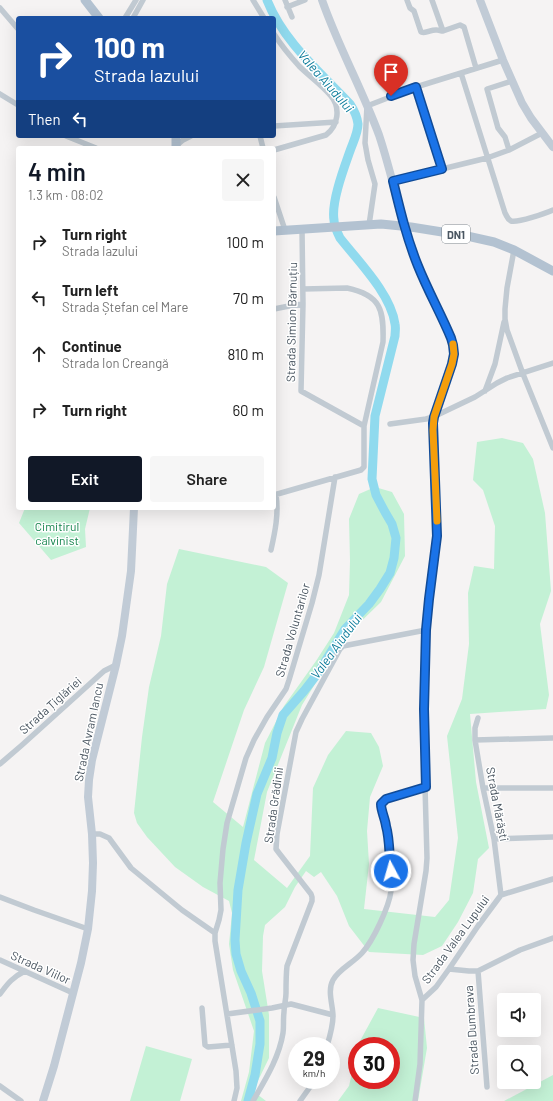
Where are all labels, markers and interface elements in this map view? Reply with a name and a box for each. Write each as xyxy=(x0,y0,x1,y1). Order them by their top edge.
text: 100 m xyxy=(94,30,165,64)
icon: right xyxy=(28,32,80,84)
water label: Valea Aiudului xyxy=(295,47,358,116)
pin xyxy=(374,55,408,96)
icon: arrive xyxy=(380,61,402,83)
text: Strada Iazului xyxy=(94,64,199,86)
icon: left xyxy=(69,108,91,130)
text: Then xyxy=(28,110,61,128)
text: 4 min xyxy=(28,157,86,186)
button: close xyxy=(222,159,264,201)
text: 1.3 km · 08:02 xyxy=(28,187,104,203)
text: Turn right xyxy=(62,225,127,243)
road number: DN1 xyxy=(442,225,470,243)
icon: right xyxy=(28,231,50,253)
text: 100 m xyxy=(226,233,264,251)
text: Strada Iazului xyxy=(62,243,138,259)
street label: Strada Simion Bărnuțiu xyxy=(283,262,299,382)
text: Turn left xyxy=(62,281,118,299)
icon: left xyxy=(28,287,50,309)
text: 70 m xyxy=(233,289,264,307)
text: Strada Ștefan cel Mare xyxy=(62,299,188,315)
text: Continue xyxy=(62,337,122,355)
icon: ahead xyxy=(28,343,50,365)
text: 810 m xyxy=(227,345,264,363)
text: Strada Ion Creangă xyxy=(62,355,169,371)
icon: right xyxy=(28,399,50,421)
text: Turn right xyxy=(62,401,127,419)
text: 60 m xyxy=(232,401,264,419)
button: Exit xyxy=(28,456,142,502)
button: Share xyxy=(150,456,264,502)
park label: Cimitirul calvinist xyxy=(35,519,79,547)
street label: Strada Voluntarilor xyxy=(272,581,312,679)
water label: Valea Aiudului xyxy=(307,610,366,682)
street label: Strada Țiglăriei xyxy=(16,673,84,737)
street label: Strada Avram Iancu xyxy=(71,681,105,783)
street label: Strada Grădinii xyxy=(261,766,285,844)
street label: Strada Mărăști xyxy=(484,766,512,842)
position arrow xyxy=(370,850,412,892)
street label: Strada Valea Lupului xyxy=(418,892,492,986)
street label: Strada Viilor xyxy=(9,948,74,987)
street label: Strada Dumbrava xyxy=(461,985,481,1075)
map controls xyxy=(497,993,541,1089)
button: sound xyxy=(497,993,541,1037)
speed limit sign: 30 xyxy=(348,1037,400,1089)
button: search xyxy=(497,1045,541,1089)
text: 29 xyxy=(303,1046,325,1070)
text: km/h xyxy=(303,1067,325,1079)

